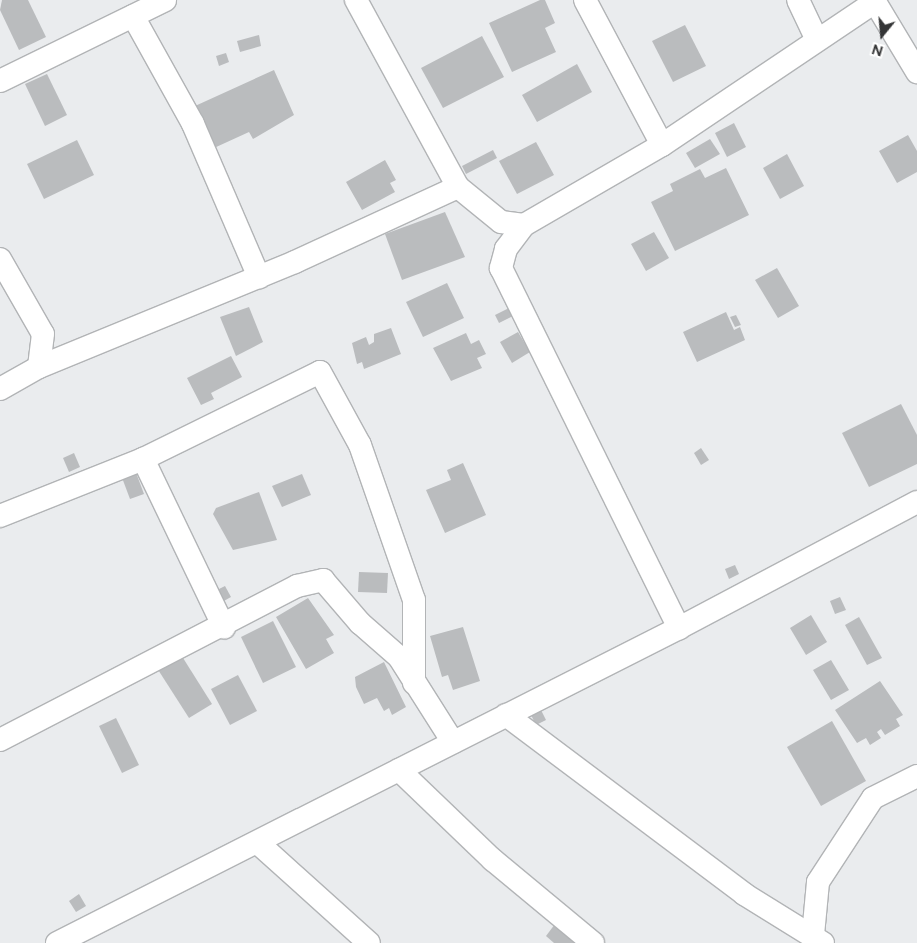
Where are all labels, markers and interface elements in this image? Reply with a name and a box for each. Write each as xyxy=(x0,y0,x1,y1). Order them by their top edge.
north arrow xyxy=(857,10,907,60)
text: N xyxy=(870,40,885,60)

